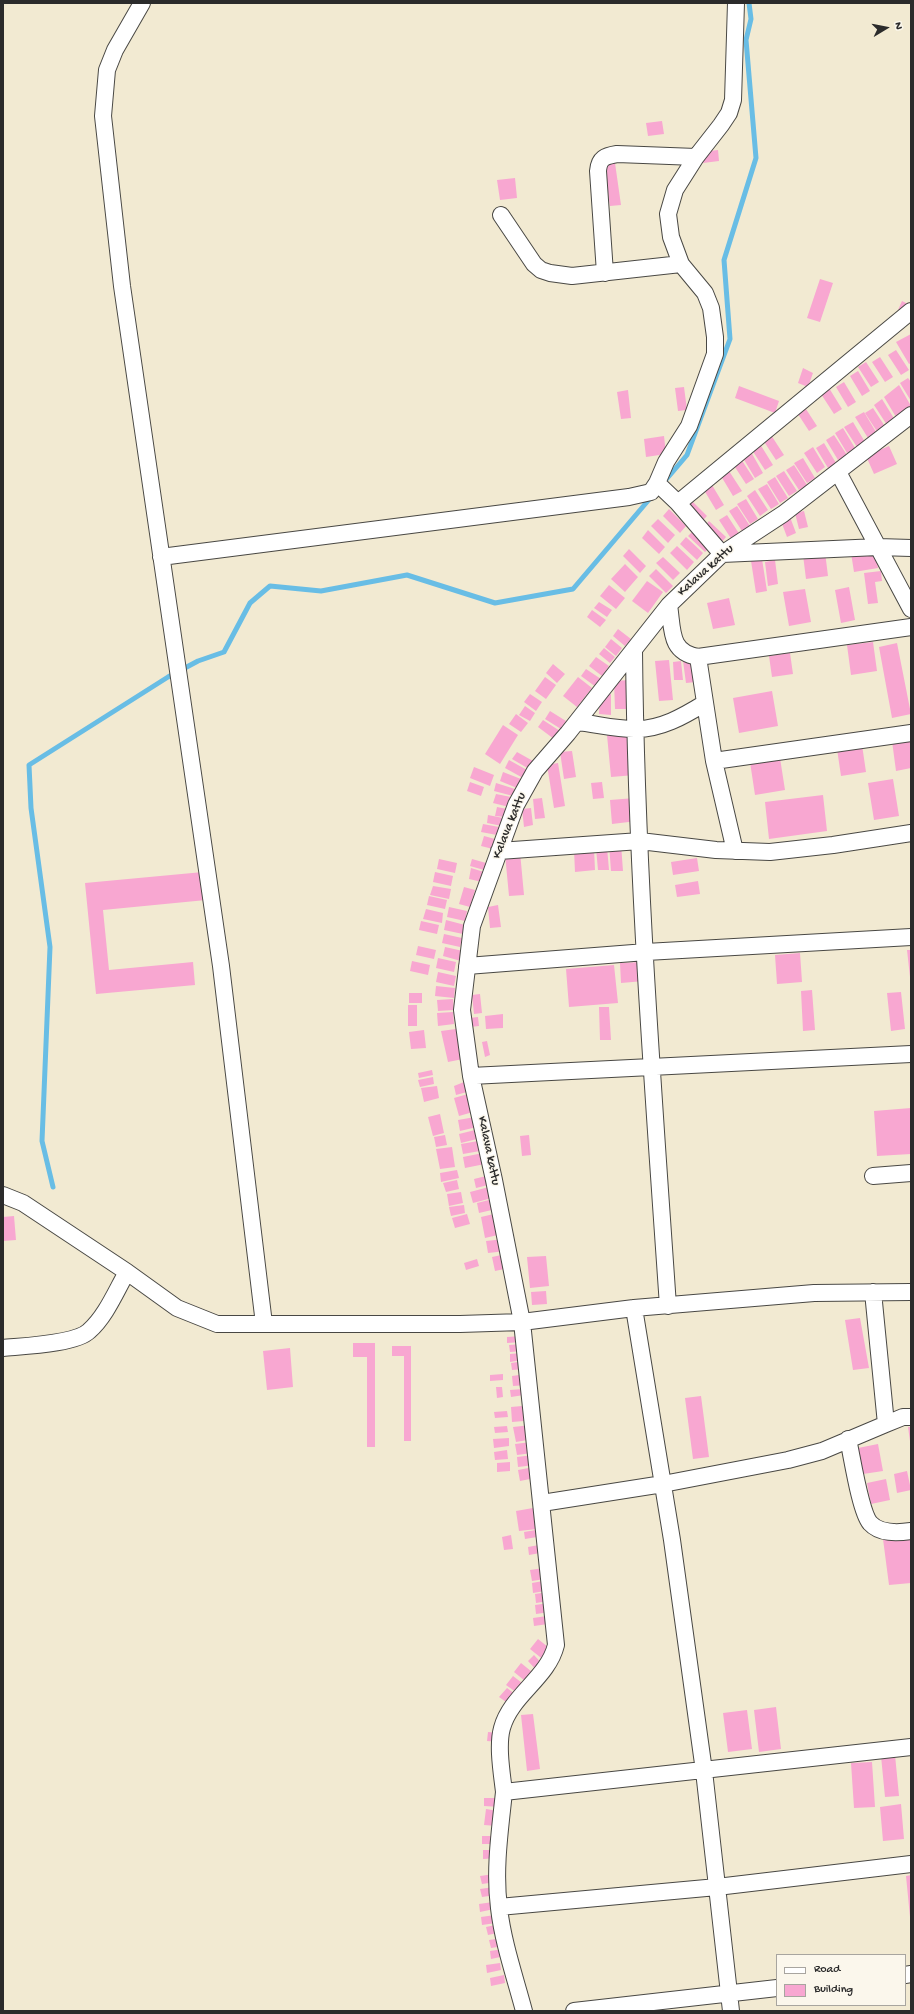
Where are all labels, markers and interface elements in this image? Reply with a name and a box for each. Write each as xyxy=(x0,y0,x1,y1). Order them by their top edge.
north arrow xyxy=(866,8,906,48)
text: N xyxy=(891,21,904,30)
street label: Kalava kattu xyxy=(675,542,737,600)
street label: Kalava kattu xyxy=(490,791,530,861)
street label: Kalava kattu xyxy=(473,1115,503,1187)
legend xyxy=(776,1954,906,2006)
text: Road xyxy=(814,1963,840,1977)
text: Building xyxy=(814,1983,853,1997)

